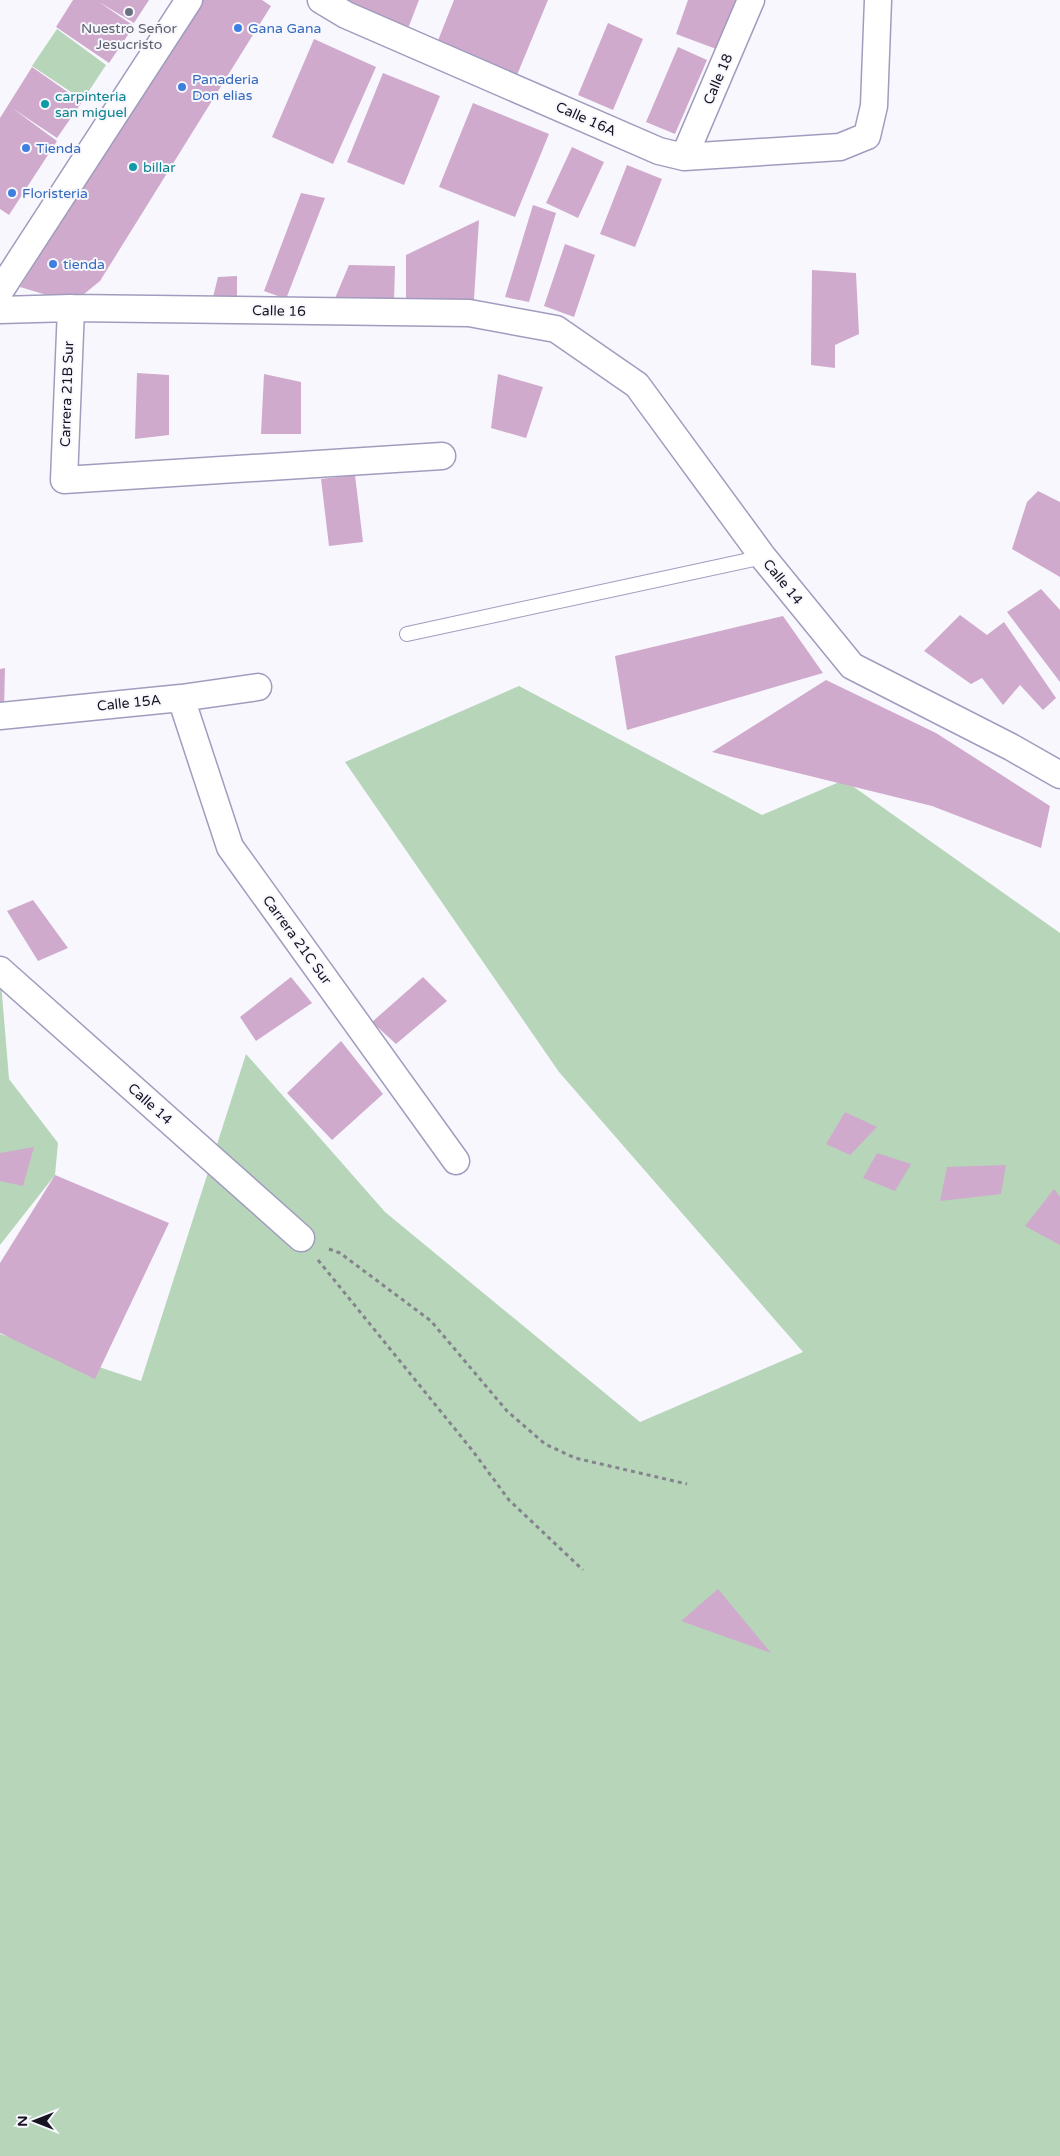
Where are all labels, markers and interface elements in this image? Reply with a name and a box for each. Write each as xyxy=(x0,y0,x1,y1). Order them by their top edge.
marker: Nuestro Señor Jesucristo xyxy=(123,6,135,18)
place label: Nuestro Señor Jesucristo xyxy=(81,20,178,53)
place label: Gana Gana xyxy=(248,20,321,37)
marker: Gana Gana xyxy=(232,22,244,34)
street label: Calle 18 xyxy=(700,51,736,107)
place label: Panaderia Don elias xyxy=(192,71,259,104)
marker: Panaderia Don elias xyxy=(176,81,188,93)
place label: carpinteria san miguel xyxy=(55,88,127,121)
marker: carpinteria san miguel xyxy=(39,98,51,110)
street label: Calle 16A xyxy=(553,98,619,140)
place label: Tienda xyxy=(36,140,81,157)
marker: Tienda xyxy=(20,142,32,154)
place label: billar xyxy=(143,159,176,176)
marker: billar xyxy=(127,161,139,173)
place label: Floristeria xyxy=(22,185,88,202)
marker: Floristeria xyxy=(6,187,18,199)
place label: tienda xyxy=(63,256,105,273)
marker: tienda xyxy=(47,258,59,270)
street label: Calle 16 xyxy=(252,302,306,320)
street label: Carrera 21B Sur xyxy=(57,340,77,447)
street label: Calle 14 xyxy=(759,556,807,608)
street label: Calle 15A xyxy=(96,691,162,715)
street label: Carrera 21C Sur xyxy=(259,892,335,988)
street label: Calle 14 xyxy=(124,1080,176,1128)
north arrow xyxy=(10,2096,60,2146)
text: N xyxy=(14,2115,31,2127)

